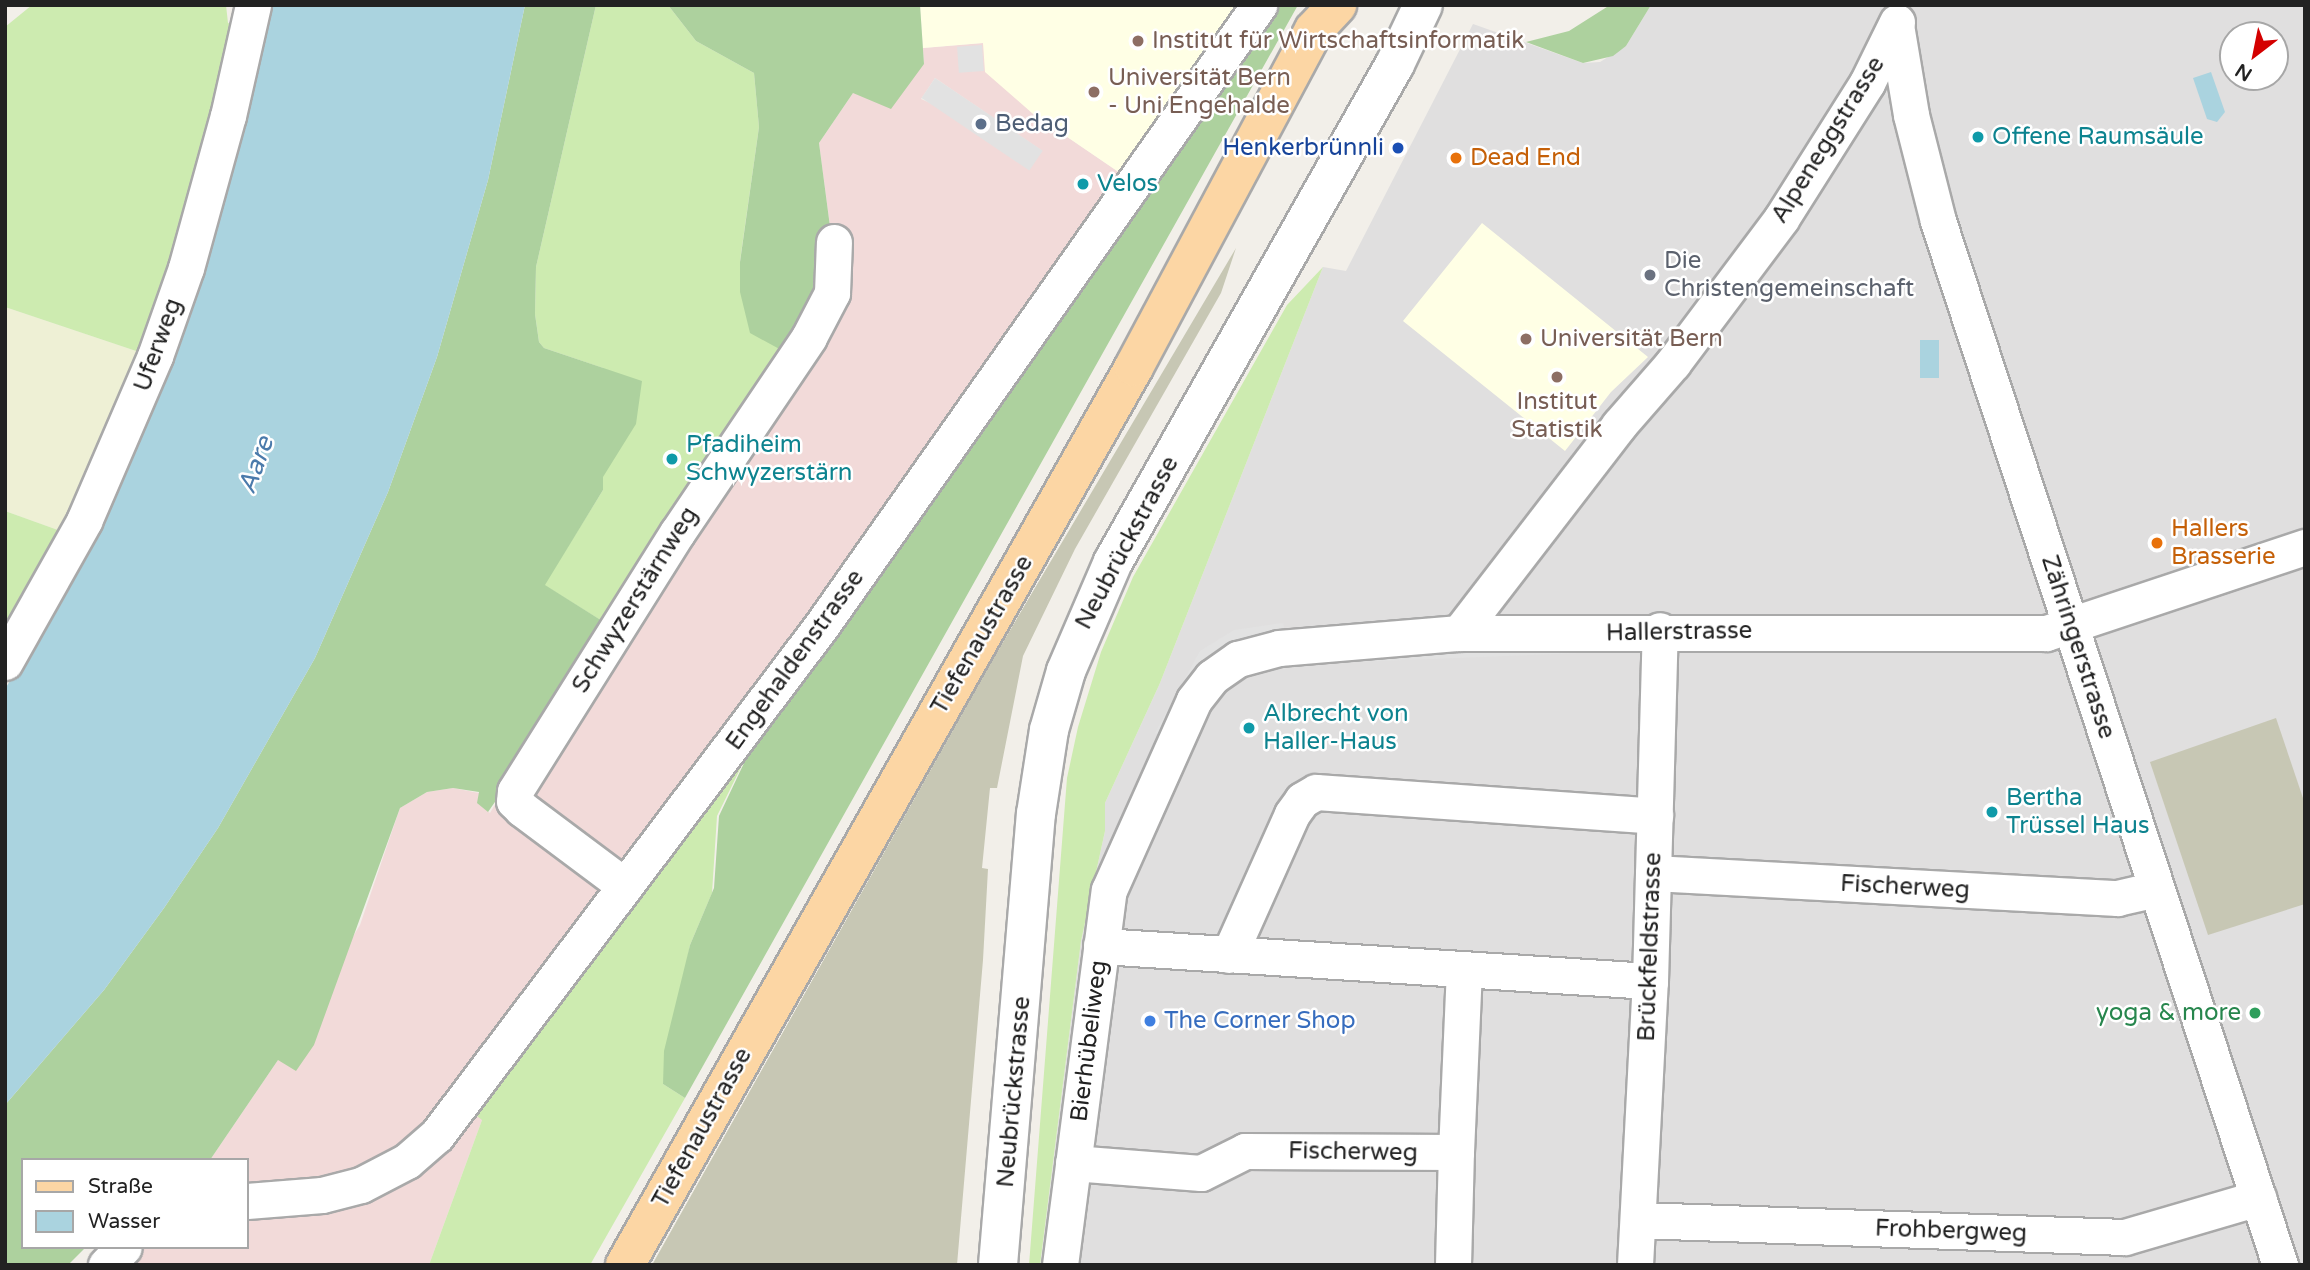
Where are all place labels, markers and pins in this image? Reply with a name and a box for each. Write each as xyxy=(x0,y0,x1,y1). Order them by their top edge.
place label: Institut für Wirtschaftsinformatik xyxy=(1152,27,1524,55)
marker: Institut für Wirtschaftsinformatik xyxy=(1130,33,1146,49)
place label: Universität Bern - Uni Engehalde xyxy=(1108,64,1291,120)
marker: Universität Bern - Uni Engehalde xyxy=(1086,84,1102,100)
place label: Bedag xyxy=(995,110,1069,138)
marker: Bedag xyxy=(973,116,989,132)
place label: Offene Raumsäule xyxy=(1992,123,2204,151)
marker: Offene Raumsäule xyxy=(1970,129,1986,145)
place label: Henkerbrünnli xyxy=(1222,134,1384,162)
marker: Henkerbrünnli xyxy=(1390,140,1406,156)
place label: Dead End xyxy=(1470,144,1581,172)
marker: Dead End xyxy=(1448,150,1464,166)
place label: Velos xyxy=(1097,170,1158,198)
marker: Velos xyxy=(1075,176,1091,192)
place label: Die Christengemeinschaft xyxy=(1664,247,1914,303)
marker: Die Christengemeinschaft xyxy=(1642,267,1658,283)
place label: Universität Bern xyxy=(1540,325,1723,353)
marker: Universität Bern xyxy=(1518,331,1534,347)
marker: Institut Statistik xyxy=(1549,369,1565,385)
place label: Institut Statistik xyxy=(1511,388,1603,444)
place label: Pfadiheim Schwyzerstärn xyxy=(686,431,852,487)
marker: Pfadiheim Schwyzerstärn xyxy=(664,451,680,467)
place label: Hallers Brasserie xyxy=(2171,515,2276,571)
marker: Hallers Brasserie xyxy=(2149,535,2165,551)
place label: Albrecht von Haller-Haus xyxy=(1263,700,1409,756)
marker: Albrecht von Haller-Haus xyxy=(1241,720,1257,736)
place label: Bertha Trüssel Haus xyxy=(2006,784,2149,840)
marker: Bertha Trüssel Haus xyxy=(1984,804,2000,820)
place label: yoga & more xyxy=(2096,999,2241,1027)
marker: yoga & more xyxy=(2247,1005,2263,1021)
place label: The Corner Shop xyxy=(1164,1007,1356,1035)
marker: The Corner Shop xyxy=(1142,1013,1158,1029)

